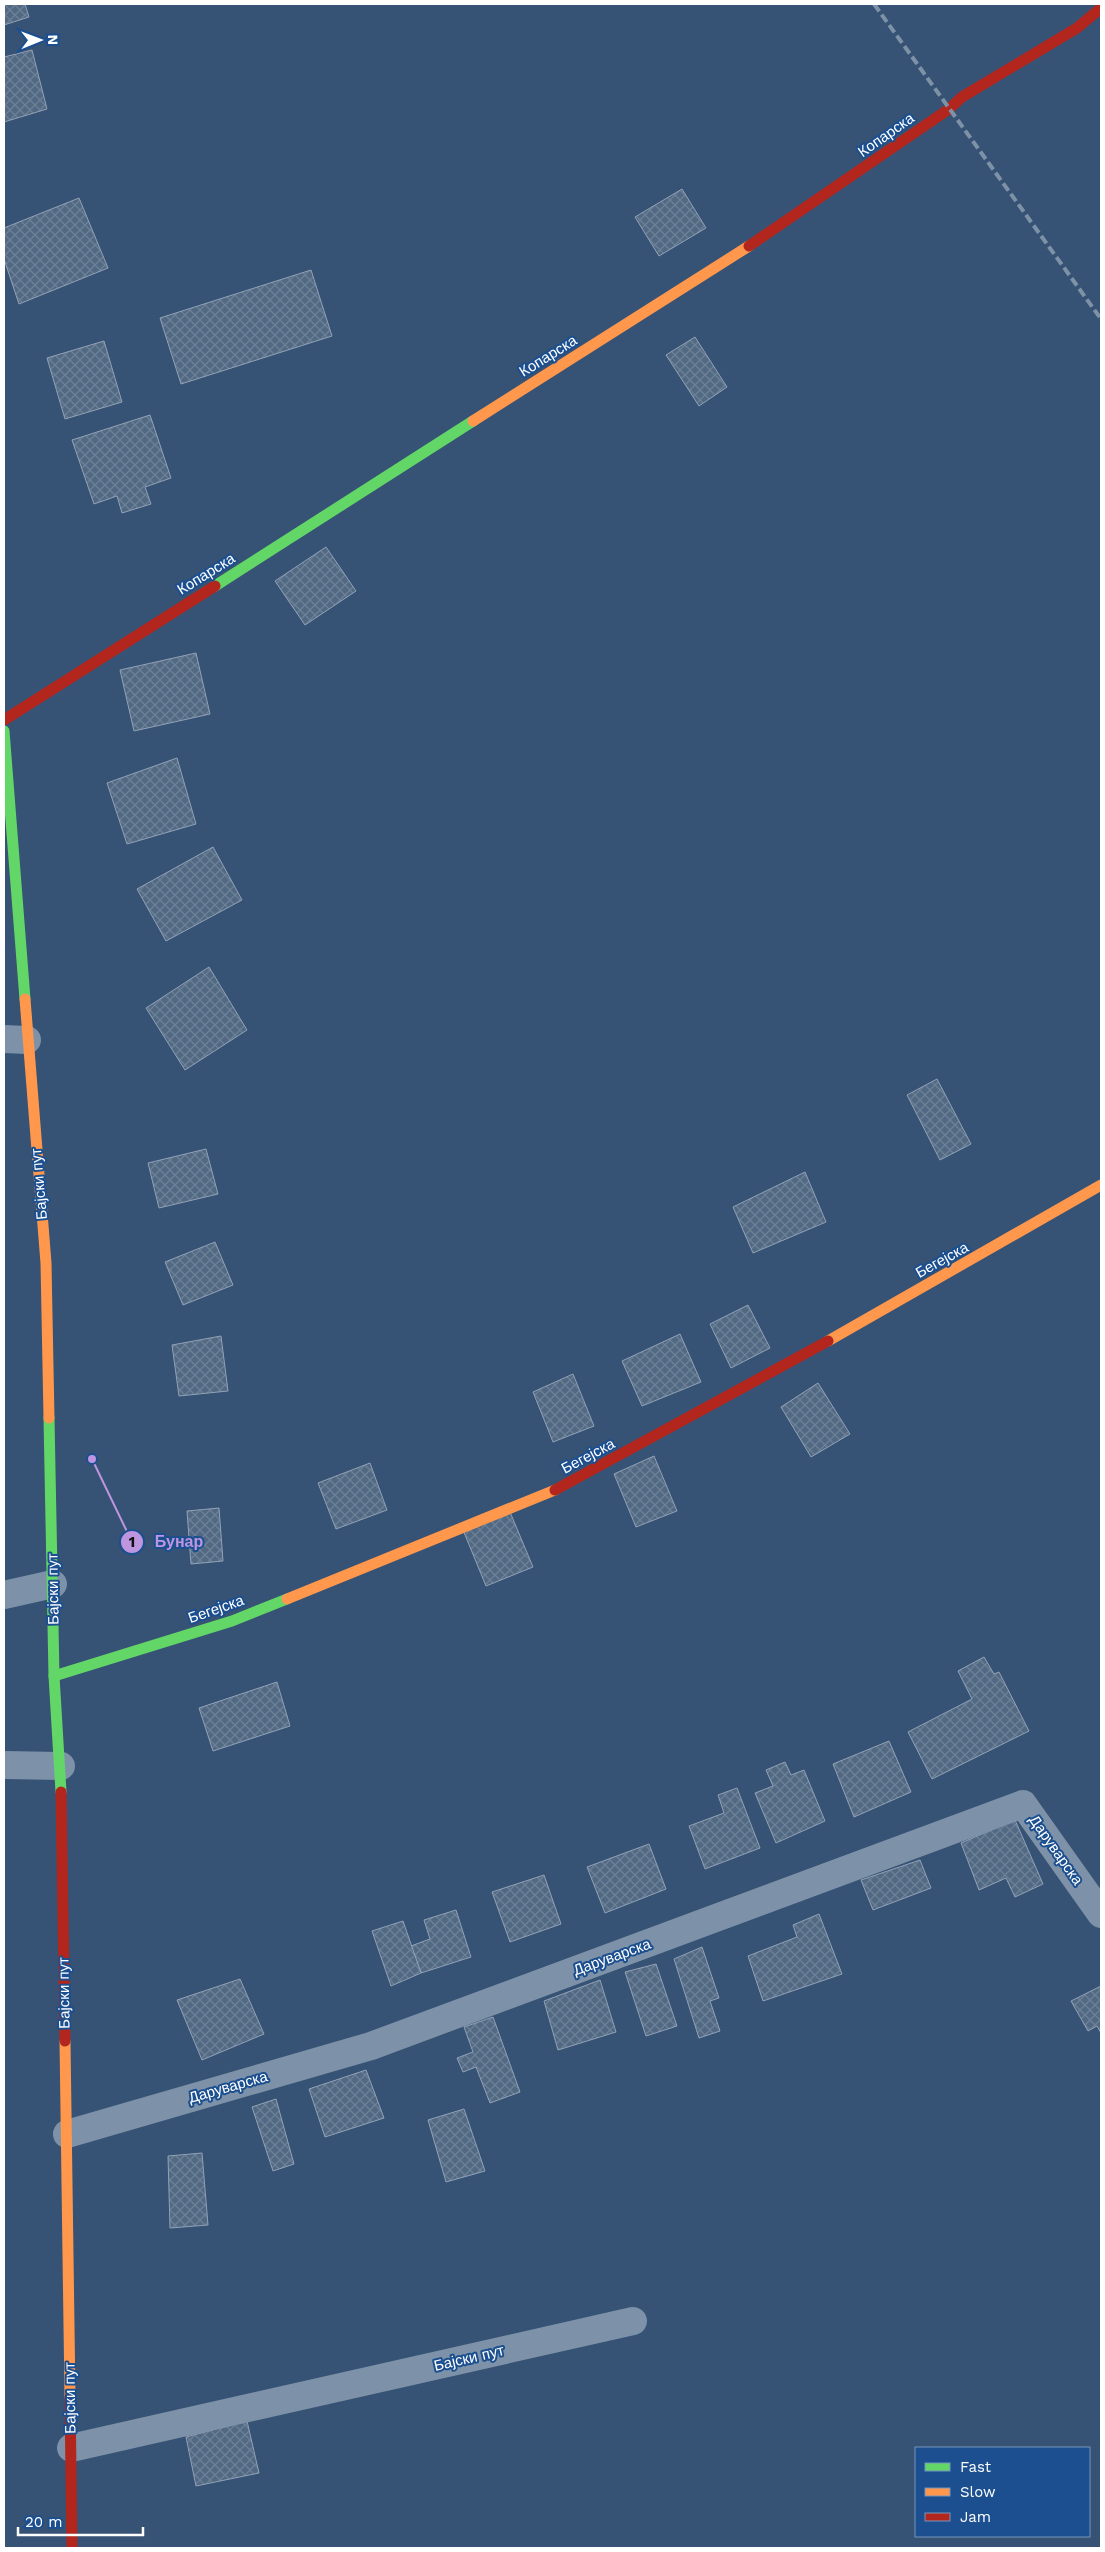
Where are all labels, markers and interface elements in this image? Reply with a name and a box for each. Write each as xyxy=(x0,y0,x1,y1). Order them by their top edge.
north arrow xyxy=(15,15,65,65)
text: N xyxy=(45,34,61,45)
street label: Копарска xyxy=(854,109,918,161)
street label: Копарска xyxy=(516,331,581,381)
street label: Копарска xyxy=(174,549,239,599)
street label: Бајски пут xyxy=(27,1147,51,1220)
street label: Бегејска xyxy=(912,1238,972,1282)
street label: Бегејска xyxy=(558,1434,618,1478)
callout: Бунар xyxy=(120,1526,213,1557)
text: Бунар xyxy=(155,1532,203,1551)
text: 1 xyxy=(129,1533,135,1551)
street label: Бајски пут xyxy=(43,1553,63,1625)
street label: Бегејска xyxy=(186,1591,247,1627)
street label: Даруварска xyxy=(1025,1811,1087,1889)
street label: Даруварска xyxy=(571,1934,654,1979)
street label: Бајски пут xyxy=(54,1957,74,2029)
street label: Даруварска xyxy=(186,2067,270,2107)
street label: Бајски пут xyxy=(432,2341,506,2375)
street label: Бајски пут xyxy=(60,2362,80,2434)
legend xyxy=(915,2447,1090,2537)
text: Fast xyxy=(960,2458,992,2476)
text: Slow xyxy=(960,2483,996,2501)
scale bar xyxy=(18,2504,142,2536)
text: Jam xyxy=(960,2508,991,2526)
text: 20 m xyxy=(25,2513,63,2531)

